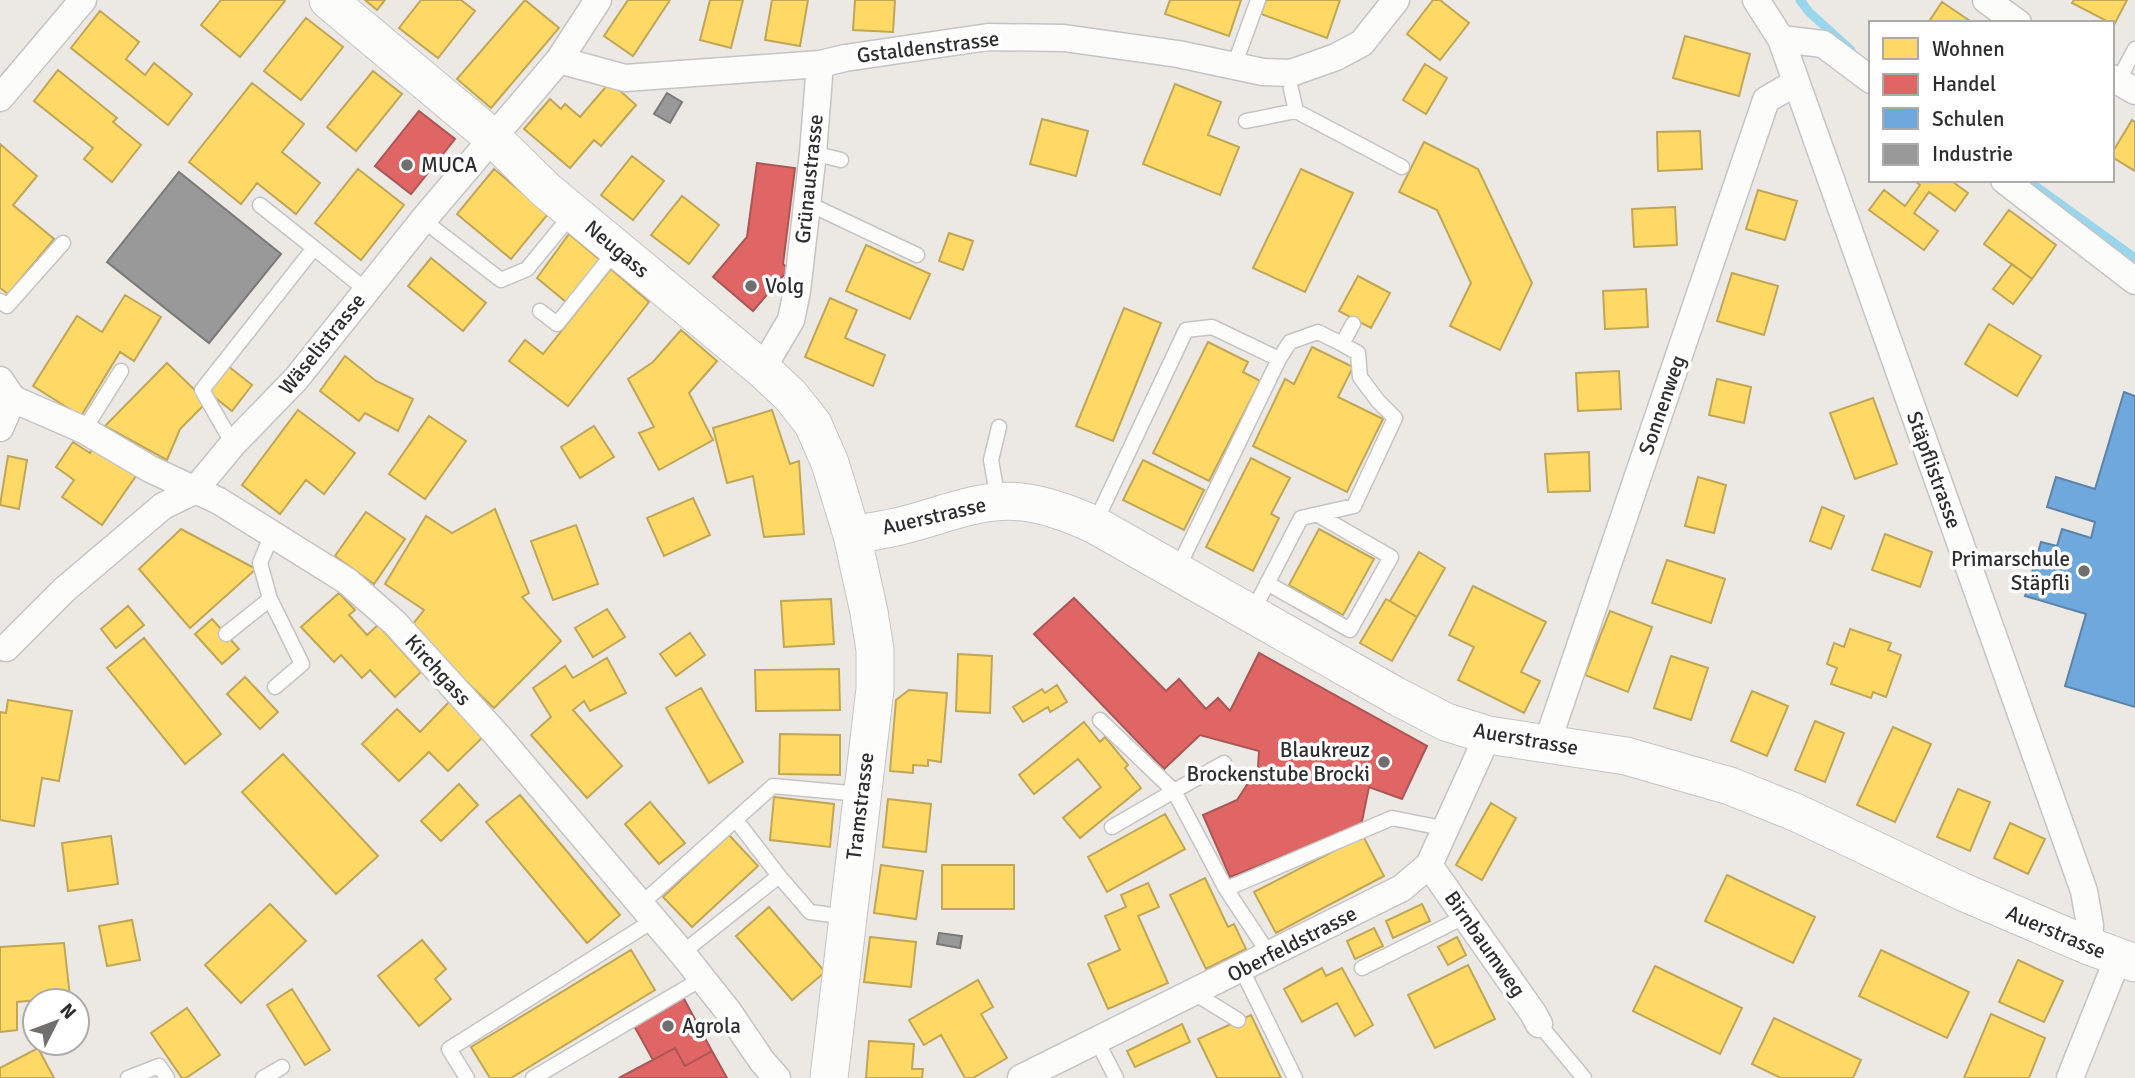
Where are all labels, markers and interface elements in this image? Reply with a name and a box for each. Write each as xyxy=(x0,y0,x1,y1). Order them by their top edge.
legend xyxy=(1869,21,2114,182)
street label: Gstaldenstrasse xyxy=(855,25,1001,69)
text: Wohnen xyxy=(1932,36,2005,62)
text: Handel xyxy=(1932,71,1996,97)
text: Schulen xyxy=(1932,106,2004,132)
street label: Grünaustrasse xyxy=(789,113,829,245)
text: Industrie xyxy=(1932,141,2013,167)
place label: MUCA xyxy=(421,152,477,178)
marker: MUCA xyxy=(399,157,415,173)
street label: Neugass xyxy=(579,214,655,284)
place label: Volg xyxy=(765,273,804,299)
marker: Volg xyxy=(743,278,759,294)
street label: Wäselistrasse xyxy=(273,288,371,400)
street label: Sonnenweg xyxy=(1633,352,1691,458)
street label: Stäpflistrasse xyxy=(1901,408,1967,532)
street label: Auerstrasse xyxy=(879,491,989,541)
place label: Primarschule Stäpfli xyxy=(1951,546,2070,596)
marker: Primarschule Stäpfli xyxy=(2076,563,2092,579)
street label: Kirchgass xyxy=(399,629,477,711)
street label: Auerstrasse xyxy=(1472,717,1580,761)
place label: Blaukreuz Brockenstube Brocki xyxy=(1187,737,1370,787)
street label: Tramstrasse xyxy=(841,751,879,861)
marker: Blaukreuz Brockenstube Brocki xyxy=(1376,754,1392,770)
street label: Birnbaumweg xyxy=(1439,886,1531,1002)
street label: Auerstrasse xyxy=(2002,899,2110,965)
street label: Oberfeldstrasse xyxy=(1223,900,1361,988)
north arrow xyxy=(21,987,91,1057)
text: N xyxy=(55,998,81,1024)
place label: Agrola xyxy=(682,1013,741,1039)
marker: Agrola xyxy=(660,1018,676,1034)

